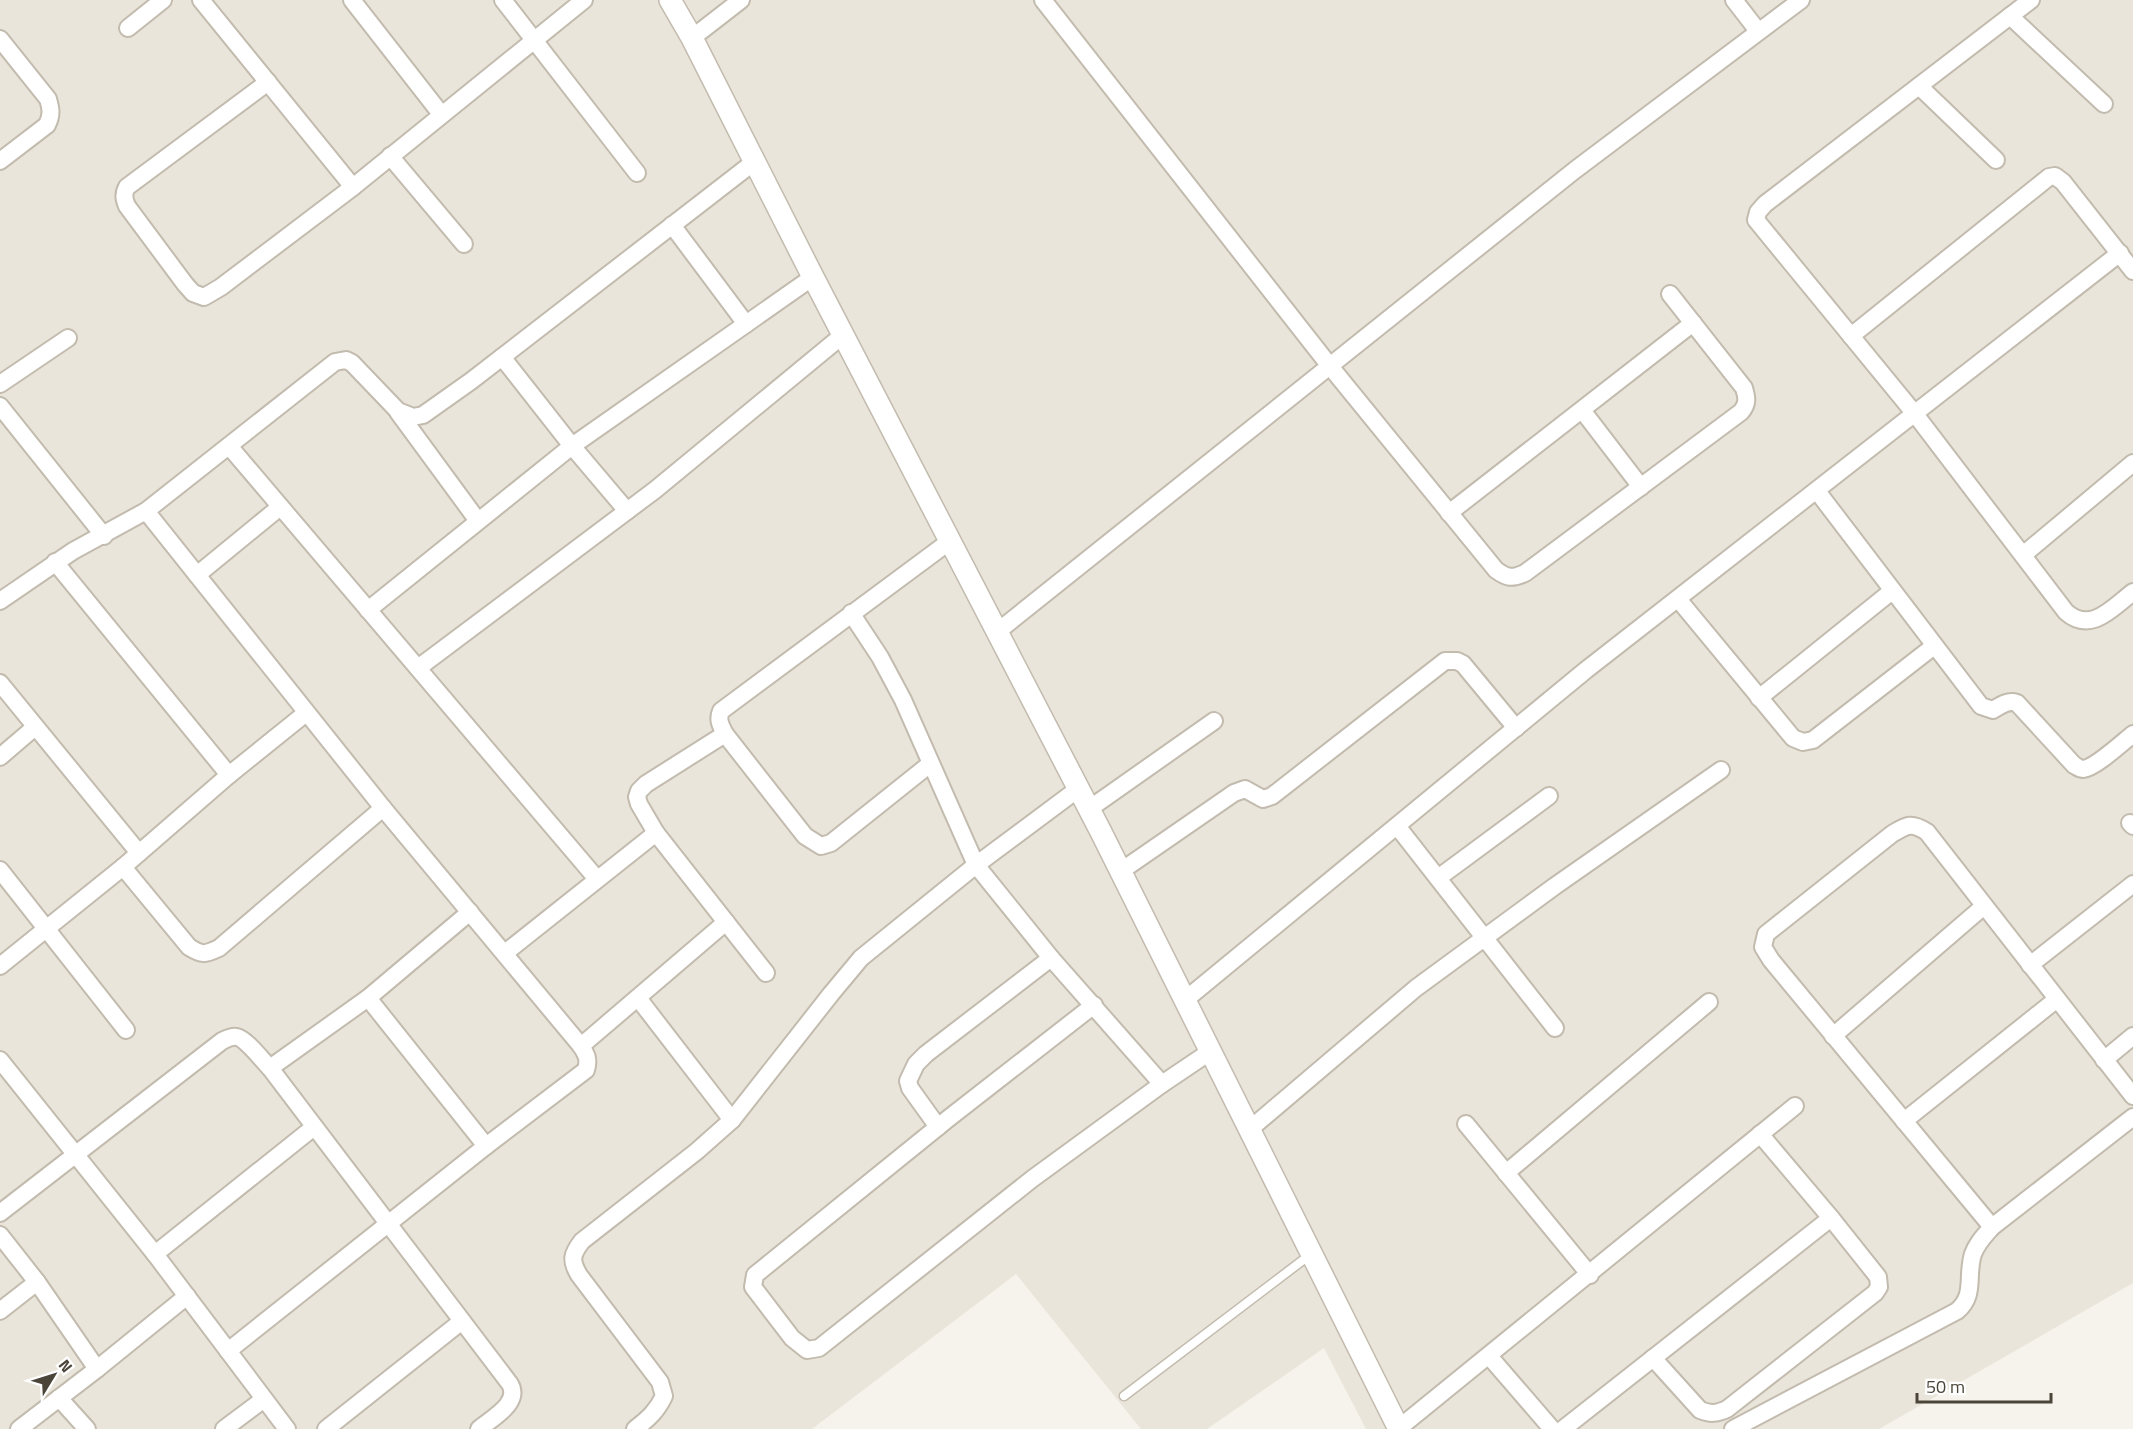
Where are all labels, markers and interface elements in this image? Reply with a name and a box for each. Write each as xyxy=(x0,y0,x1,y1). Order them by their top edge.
north arrow xyxy=(24,1345,84,1405)
text: N xyxy=(53,1354,79,1378)
scale bar xyxy=(1917,1366,2050,1404)
text: 50 m xyxy=(1926,1373,1965,1400)

